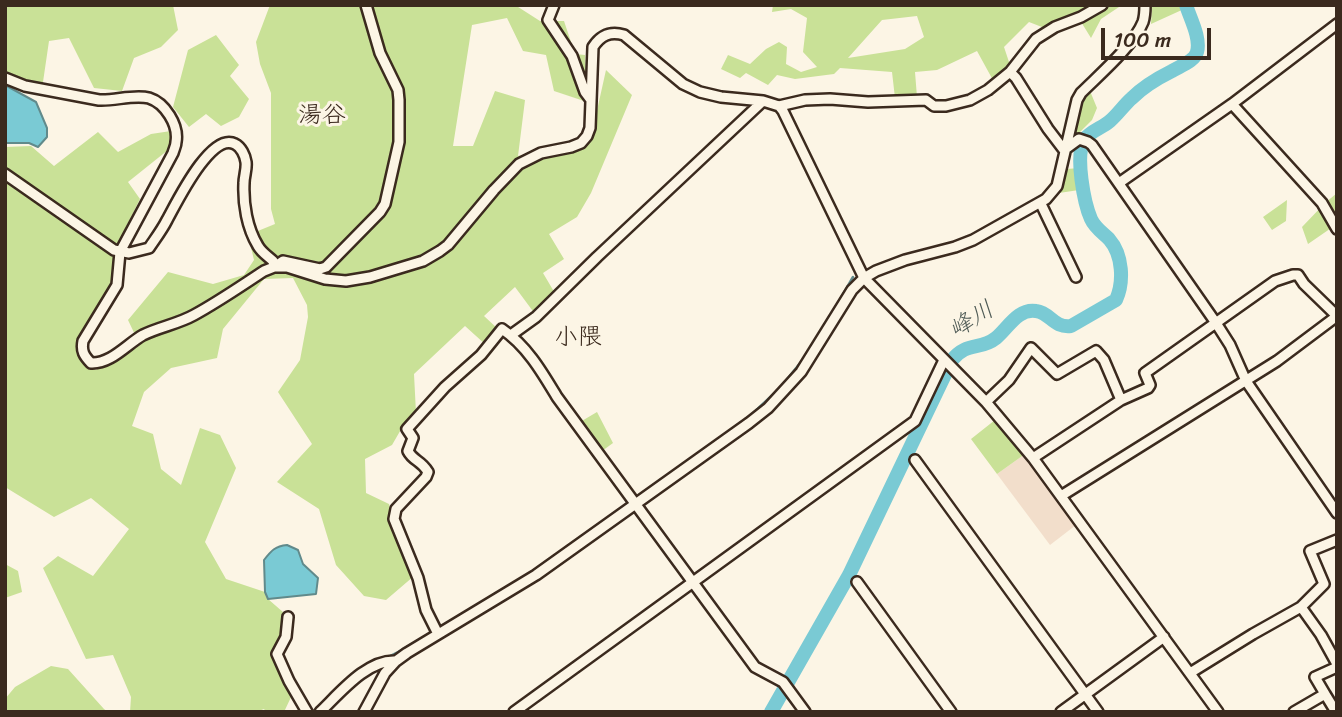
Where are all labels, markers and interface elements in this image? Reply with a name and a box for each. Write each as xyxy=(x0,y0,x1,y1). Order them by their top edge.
scale bar xyxy=(1104,14,1214,58)
text: 100 m xyxy=(1114,21,1171,59)
district label: 湯谷 xyxy=(298,102,346,130)
water label: 峰川 xyxy=(944,296,1000,346)
district label: 小隈 xyxy=(554,324,602,352)

